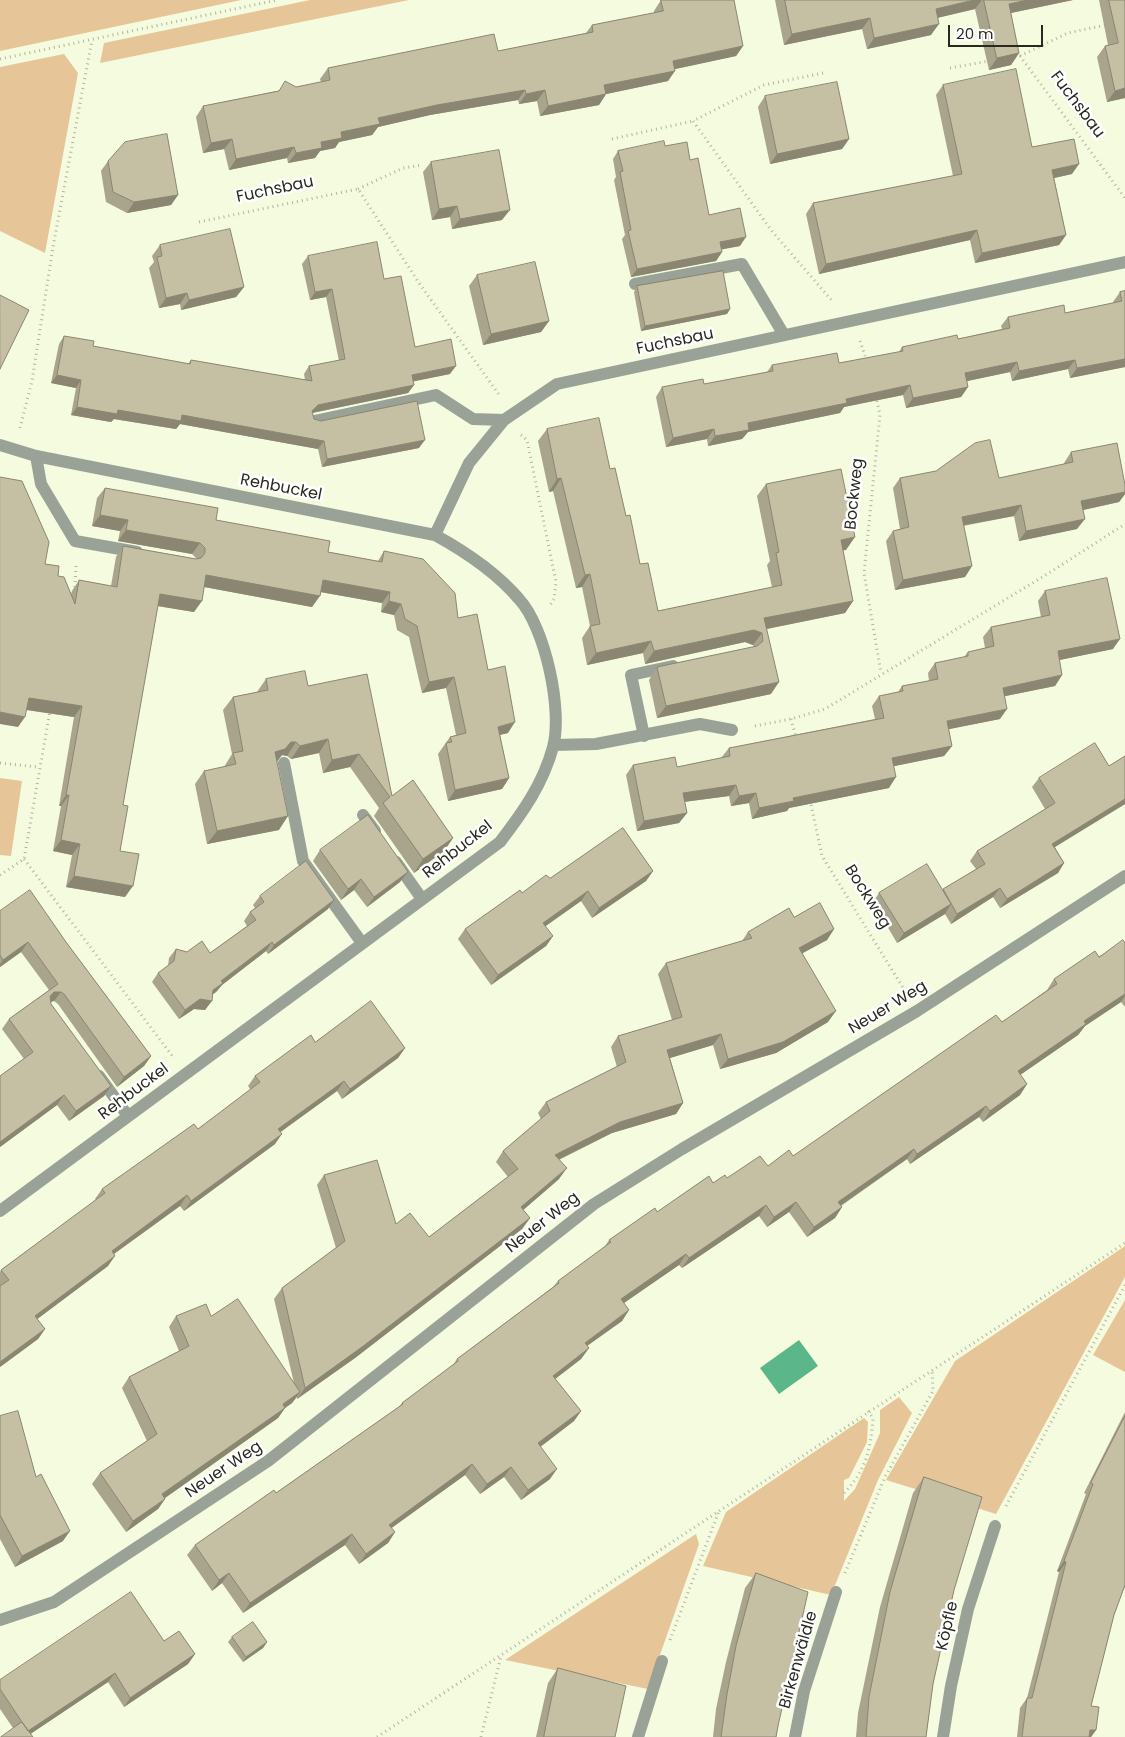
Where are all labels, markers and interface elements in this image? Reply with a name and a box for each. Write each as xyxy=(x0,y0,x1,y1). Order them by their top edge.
scale bar xyxy=(950,15,1045,47)
text: 20 m xyxy=(956,23,994,44)
street label: Fuchsbau xyxy=(1046,68,1108,142)
street label: Fuchsbau xyxy=(235,172,315,208)
street label: Fuchsbau xyxy=(635,324,715,360)
street label: Bockweg xyxy=(842,457,868,531)
street label: Rehbuckel xyxy=(239,471,323,505)
street label: Rehbuckel xyxy=(419,817,497,883)
street label: Bockweg xyxy=(840,861,894,933)
street label: Neuer Weg xyxy=(845,977,931,1039)
street label: Rehbuckel xyxy=(95,1059,173,1125)
street label: Neuer Weg xyxy=(502,1188,584,1258)
street label: Neuer Weg xyxy=(182,1437,266,1503)
street label: Köpfle xyxy=(933,1600,963,1652)
street label: Birkenwäldle xyxy=(776,1609,822,1711)

